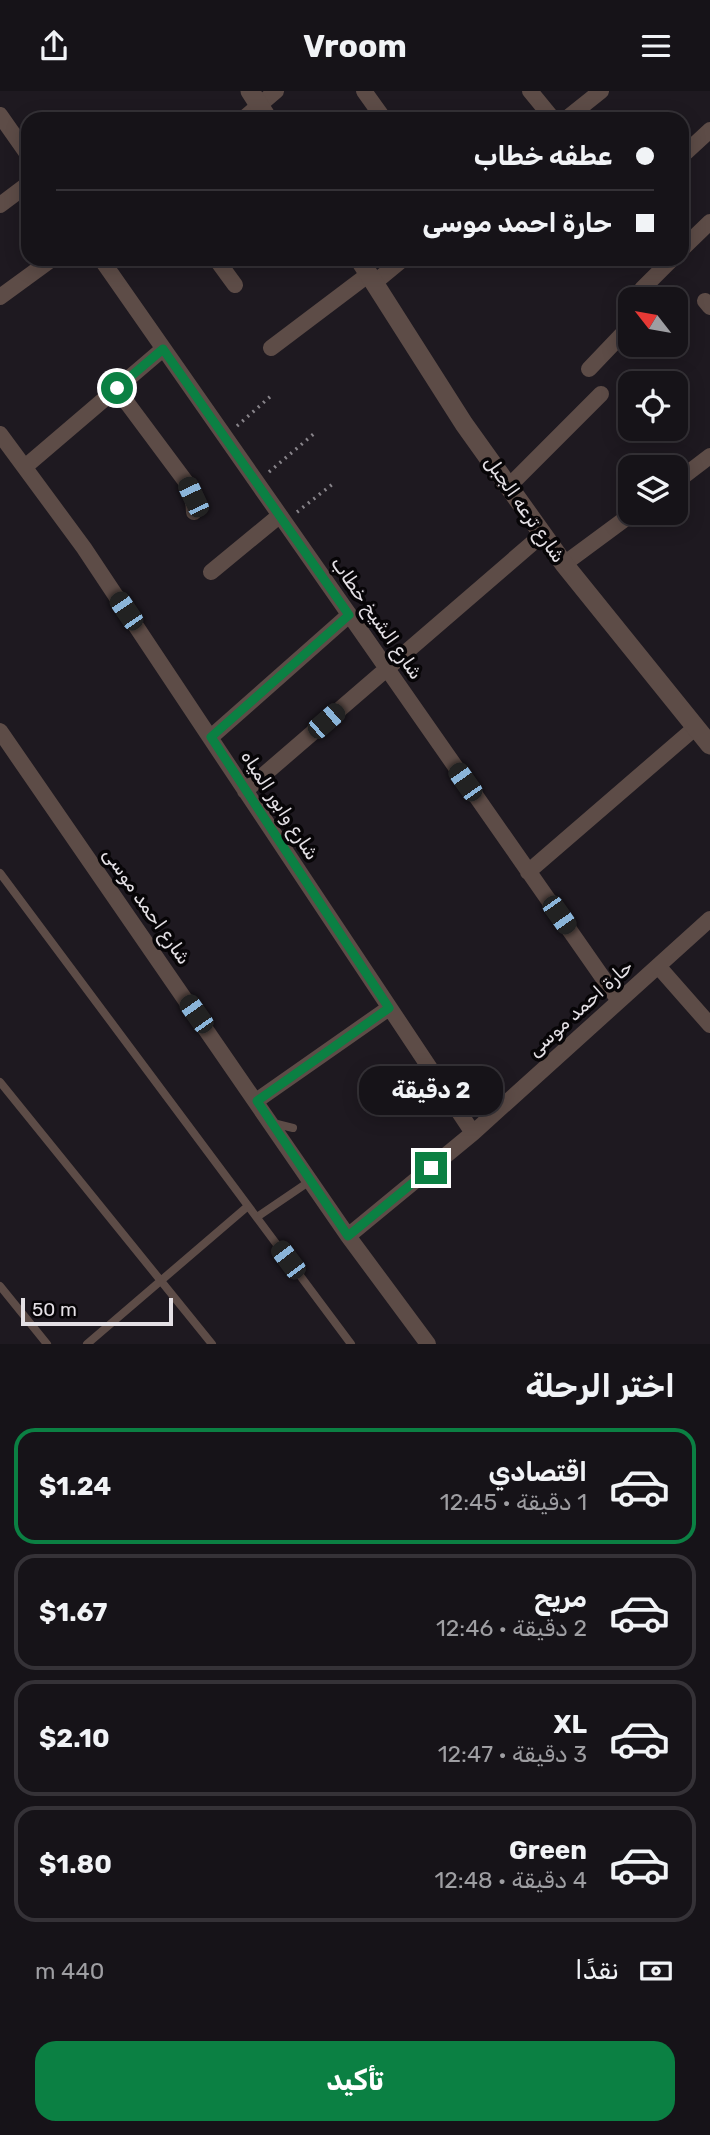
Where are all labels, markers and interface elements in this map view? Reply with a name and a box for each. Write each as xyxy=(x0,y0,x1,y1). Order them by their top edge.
icon: share xyxy=(35,27,73,65)
text: Vroom xyxy=(303,27,407,65)
icon: menu xyxy=(637,27,675,65)
text: عطفه خطاب xyxy=(474,141,612,172)
text: حارة احمد موسى xyxy=(423,208,612,239)
north arrow xyxy=(618,287,688,357)
map controls xyxy=(618,287,688,525)
button: locate xyxy=(618,371,688,441)
route start xyxy=(101,372,133,404)
street label: شارع ترعه الجبل xyxy=(478,451,570,568)
button: layers xyxy=(618,455,688,525)
car xyxy=(175,474,212,520)
street label: شارع الشيخ خطاب xyxy=(324,552,428,685)
car xyxy=(106,588,147,634)
car xyxy=(304,699,349,743)
street label: شارع وابور المياه xyxy=(234,746,324,865)
car xyxy=(445,759,486,805)
street label: شارع احمد موسى xyxy=(97,843,196,970)
car xyxy=(539,892,580,938)
street label: حارة احمد موسى xyxy=(523,955,637,1061)
car xyxy=(176,991,217,1037)
callout: 2 دقيقة xyxy=(359,1067,503,1115)
text: 2 دقيقة xyxy=(392,1076,470,1104)
route end xyxy=(415,1152,447,1184)
car xyxy=(267,1237,310,1283)
scale bar xyxy=(21,1295,173,1327)
text: 50 m xyxy=(32,1298,77,1321)
text: اختر الرحلة xyxy=(525,1367,675,1405)
icon: car xyxy=(608,1455,671,1518)
text: اقتصادي xyxy=(488,1457,587,1488)
text: $1.24 xyxy=(39,1471,111,1502)
text: 1 دقيقة · 12:45 xyxy=(440,1488,587,1516)
icon: car xyxy=(608,1581,671,1644)
text: مريح xyxy=(534,1583,587,1614)
text: $1.67 xyxy=(39,1597,107,1628)
text: 2 دقيقة · 12:46 xyxy=(436,1614,587,1642)
icon: car xyxy=(608,1707,671,1770)
text: XL xyxy=(554,1709,587,1740)
text: $2.10 xyxy=(39,1723,110,1754)
text: 3 دقيقة · 12:47 xyxy=(438,1740,587,1768)
icon: car xyxy=(608,1833,671,1896)
text: Green xyxy=(509,1835,587,1866)
text: $1.80 xyxy=(39,1849,112,1880)
text: 4 دقيقة · 12:48 xyxy=(434,1866,587,1894)
icon: cash xyxy=(637,1952,675,1990)
text: نقدًا xyxy=(575,1955,619,1986)
text: 440 m xyxy=(35,1957,104,1985)
button: تأكيد xyxy=(35,2041,675,2121)

